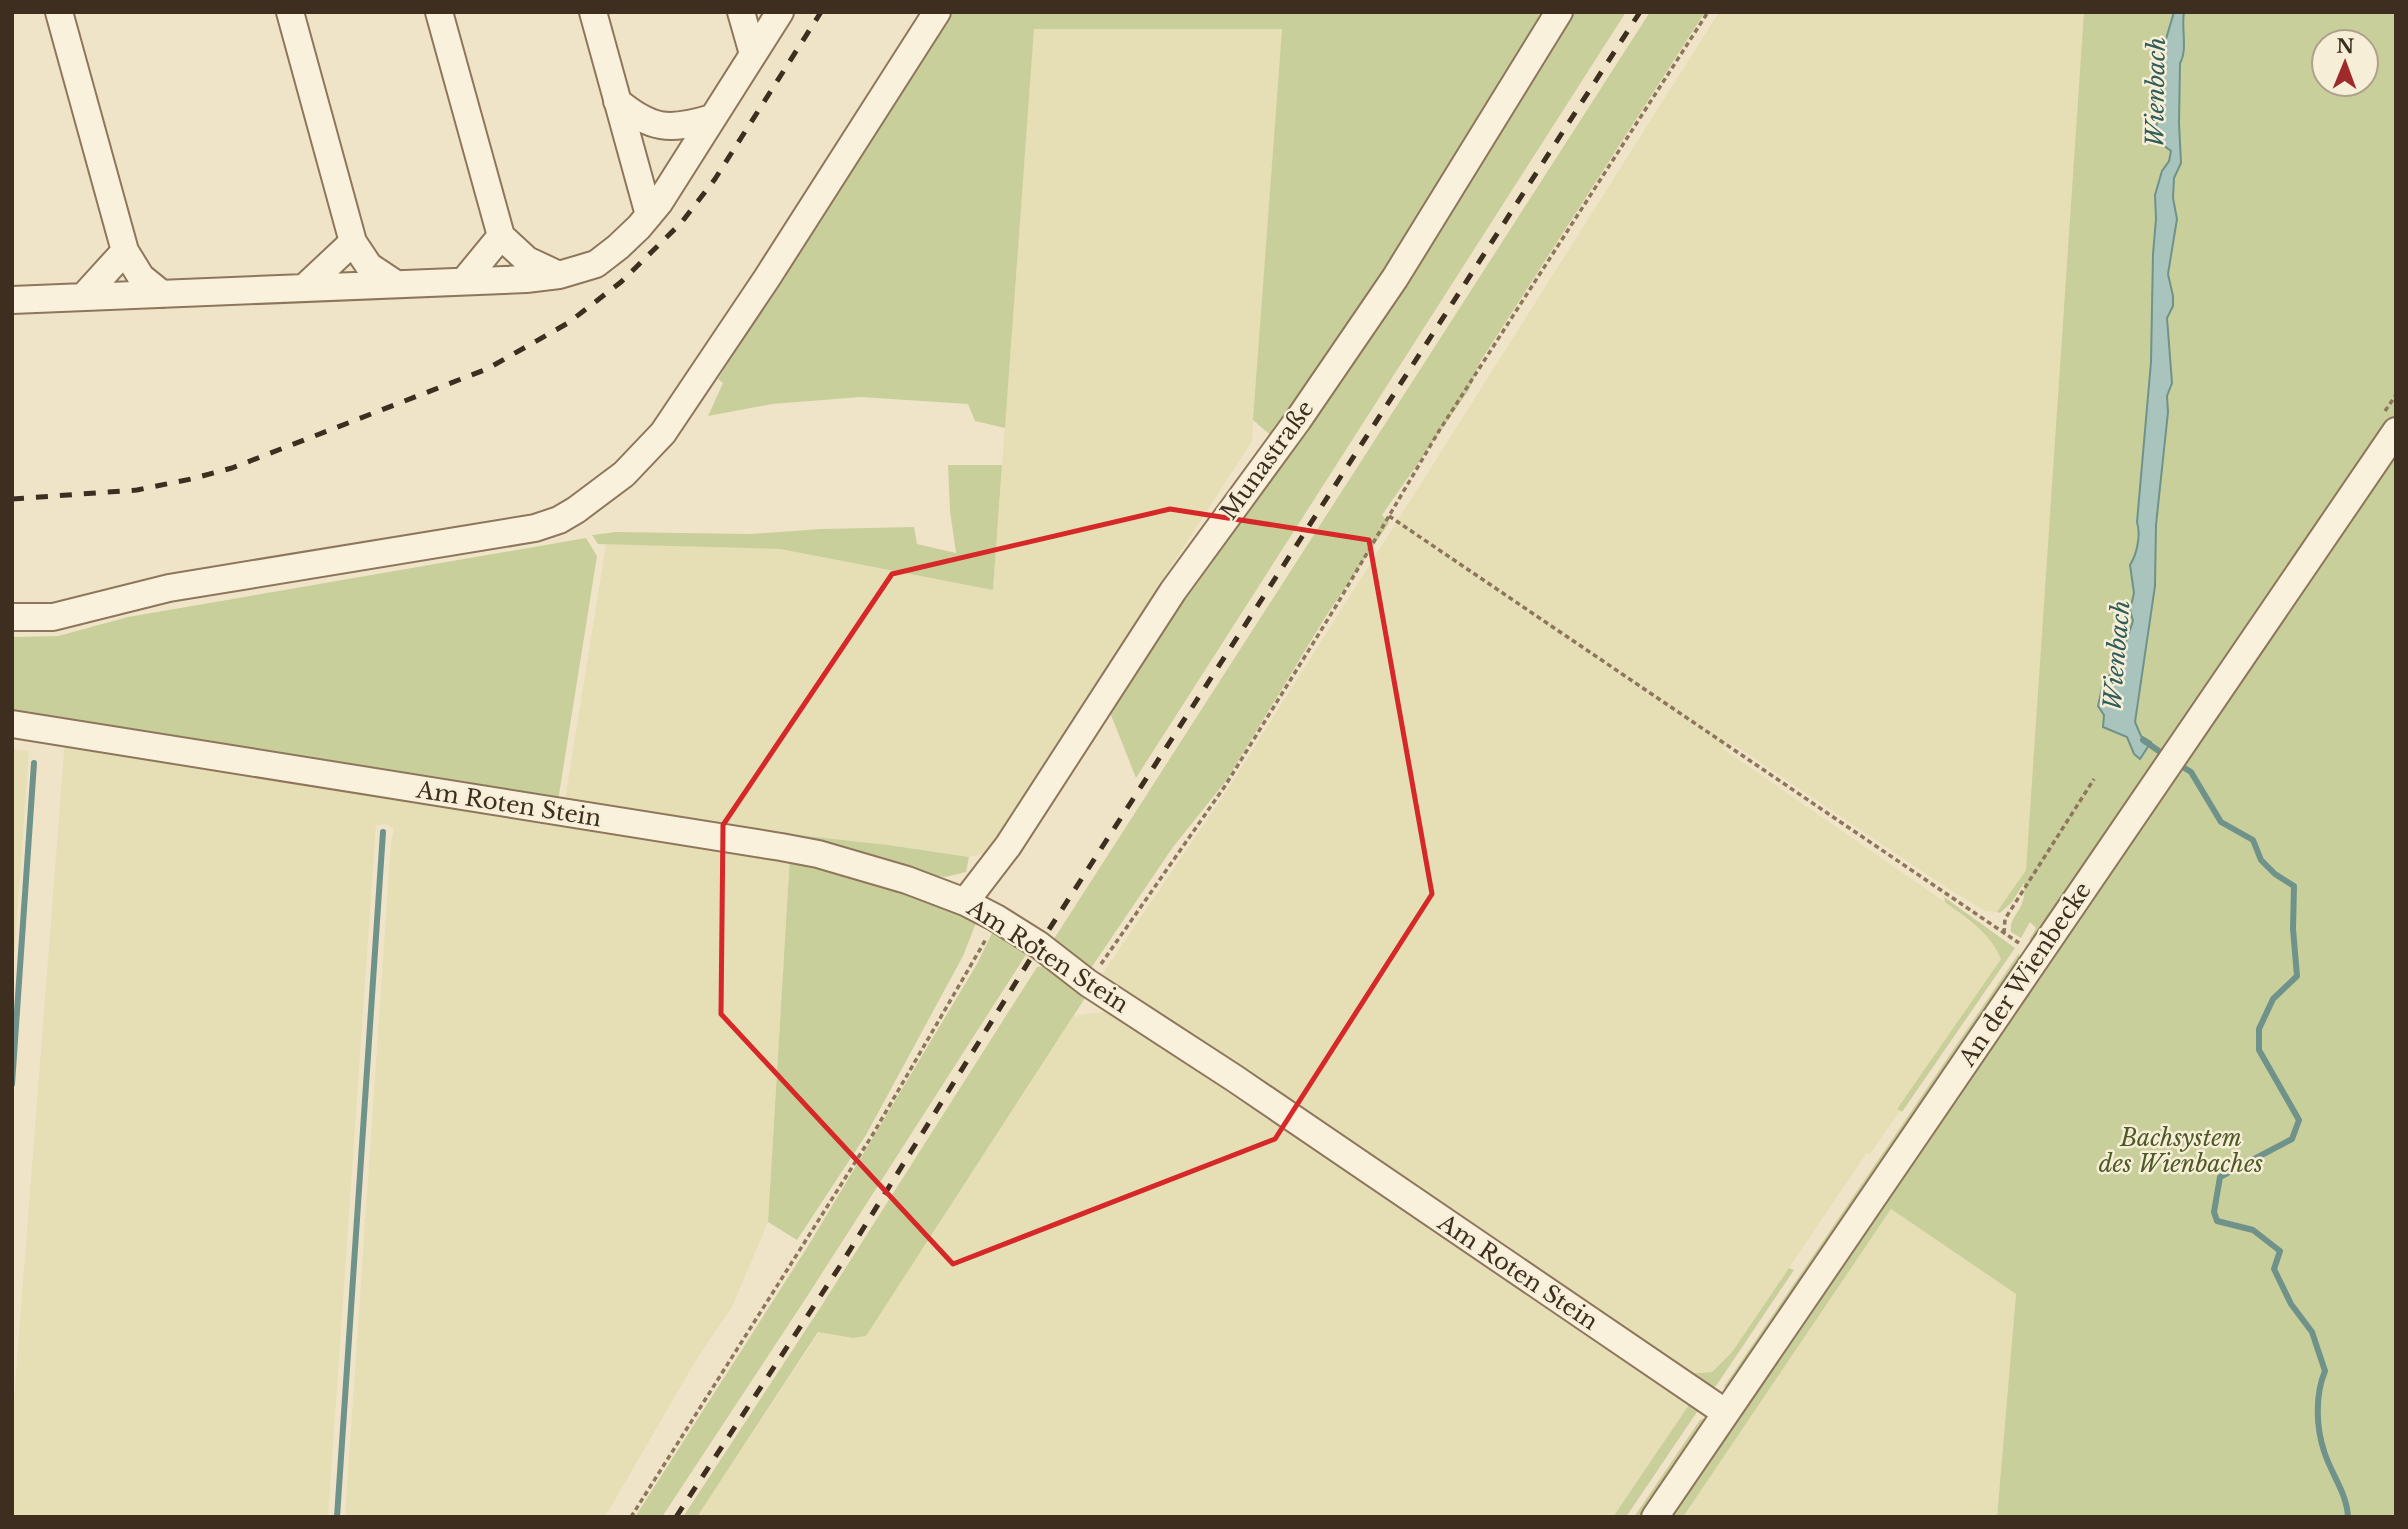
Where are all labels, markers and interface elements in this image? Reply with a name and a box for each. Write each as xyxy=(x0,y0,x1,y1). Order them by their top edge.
north arrow xyxy=(2310,28,2380,98)
text: N xyxy=(2336,35,2355,58)
water label: Wienbach xyxy=(2140,37,2171,147)
street label: Munastraße xyxy=(1214,395,1320,525)
water label: Wienbach xyxy=(2097,599,2136,711)
street label: Am Roten Stein xyxy=(414,775,603,832)
street label: An der Wienbecke xyxy=(1953,877,2097,1072)
street label: Am Roten Stein xyxy=(961,893,1134,1019)
park label: Bachsystem des Wienbaches xyxy=(2099,1124,2263,1178)
street label: Am Roten Stein xyxy=(1432,1208,1603,1336)

